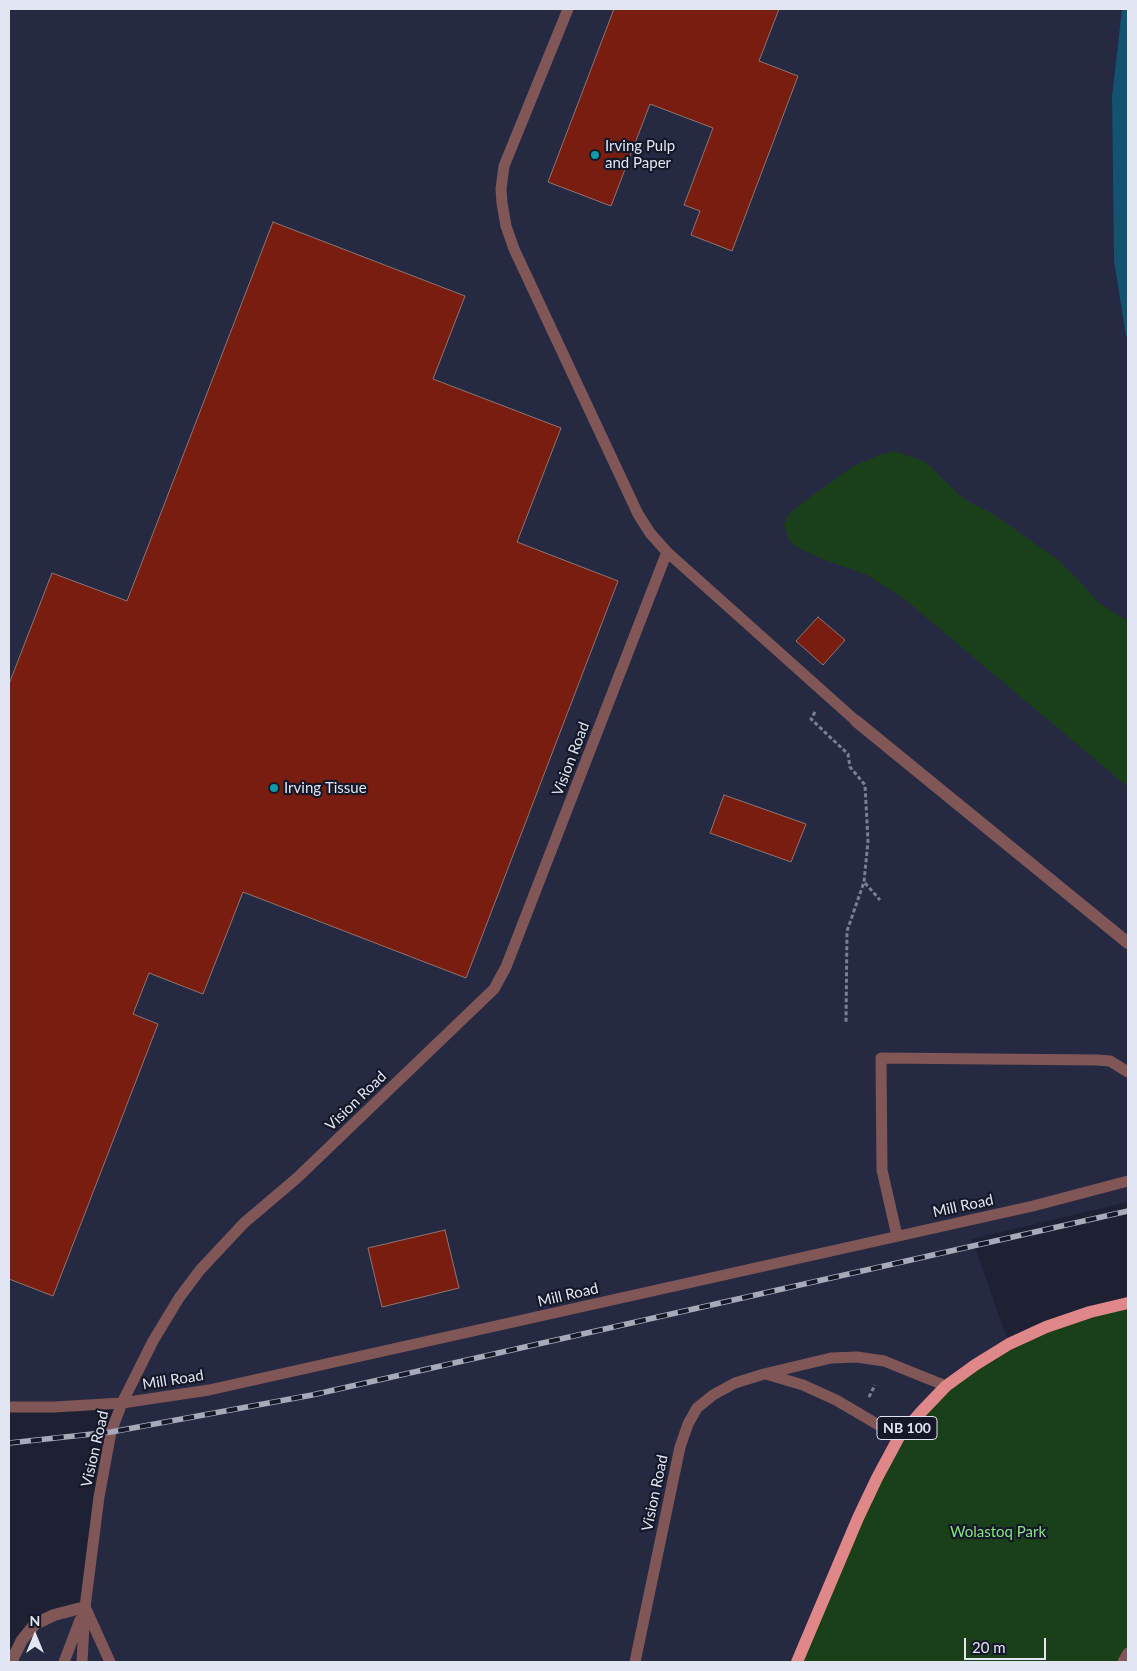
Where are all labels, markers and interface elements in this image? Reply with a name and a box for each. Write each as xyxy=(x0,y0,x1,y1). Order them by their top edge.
place label: Irving Pulp and Paper xyxy=(605,137,675,172)
marker: Irving Pulp and Paper xyxy=(589,149,601,161)
street label: Vision Road xyxy=(549,719,593,799)
place label: Irving Tissue xyxy=(284,779,367,797)
marker: Irving Tissue xyxy=(268,782,280,794)
street label: Vision Road xyxy=(322,1067,390,1135)
street label: Mill Road xyxy=(931,1191,995,1221)
street label: Mill Road xyxy=(536,1279,600,1311)
street label: Mill Road xyxy=(141,1366,205,1394)
street label: Vision Road xyxy=(77,1409,113,1489)
road number: NB 100 xyxy=(877,1416,937,1440)
street label: Vision Road xyxy=(638,1453,672,1533)
park label: Wolastoq Park xyxy=(950,1523,1046,1541)
north arrow xyxy=(10,1611,60,1661)
text: N xyxy=(30,1612,40,1629)
scale bar xyxy=(967,1628,1050,1660)
text: 20 m xyxy=(972,1638,1006,1656)

